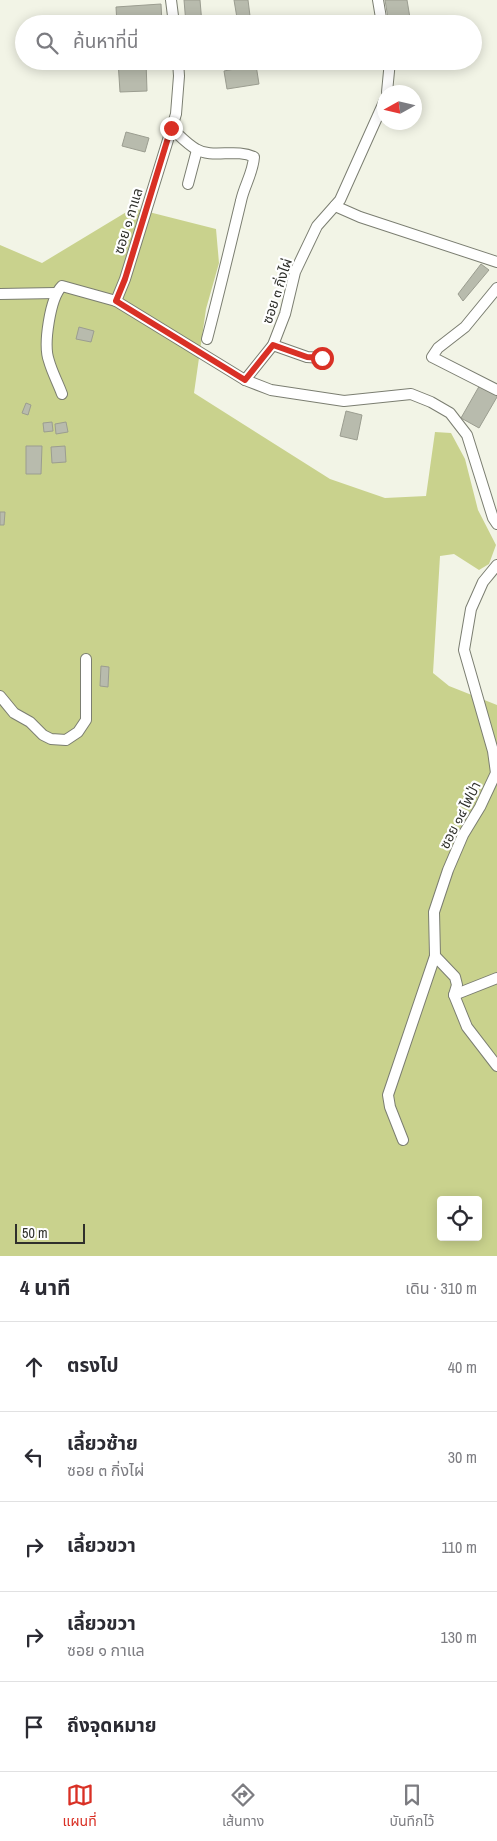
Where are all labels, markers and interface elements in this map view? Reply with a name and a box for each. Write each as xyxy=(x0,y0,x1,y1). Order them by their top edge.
search box xyxy=(15,15,482,70)
text: ค้นหาที่นี่ xyxy=(73,28,138,54)
icon: search xyxy=(33,29,61,57)
north arrow xyxy=(377,85,422,130)
route end xyxy=(160,117,183,140)
street label: ซอย ๑ กาแล xyxy=(109,186,147,256)
street label: ซอย ๓ กิ่งไผ่ xyxy=(258,256,296,326)
route start xyxy=(311,347,334,370)
street label: ซอย ๑๔ ไฟป่า xyxy=(435,778,485,852)
map controls xyxy=(437,1196,482,1241)
button: locate xyxy=(437,1196,482,1241)
scale bar xyxy=(15,1221,85,1244)
text: 50 m xyxy=(22,1224,48,1242)
text: 4 นาที xyxy=(20,1273,71,1302)
text: เดิน · 310 m xyxy=(405,1277,477,1299)
text: ตรงไป xyxy=(67,1352,119,1378)
icon: ahead xyxy=(20,1353,48,1381)
text: 40 m xyxy=(448,1356,477,1378)
text: เลี้ยวซ้าย xyxy=(67,1430,138,1456)
icon: left xyxy=(20,1443,48,1471)
text: 30 m xyxy=(448,1446,477,1468)
text: ซอย ๓ กิ่งไผ่ xyxy=(67,1459,144,1481)
text: เลี้ยวขวา xyxy=(67,1532,136,1558)
icon: right xyxy=(20,1533,48,1561)
text: 110 m xyxy=(441,1536,477,1558)
text: เลี้ยวขวา xyxy=(67,1610,136,1636)
icon: right xyxy=(20,1623,48,1651)
text: 130 m xyxy=(441,1626,477,1648)
text: ซอย ๑ กาแล xyxy=(67,1639,145,1661)
text: ถึงจุดหมาย xyxy=(67,1712,157,1738)
icon: arrive xyxy=(20,1713,48,1741)
tab: แผนที่ xyxy=(63,1781,97,1832)
tab: เส้นทาง xyxy=(222,1781,264,1832)
tab: บันทึกไว้ xyxy=(389,1781,434,1832)

